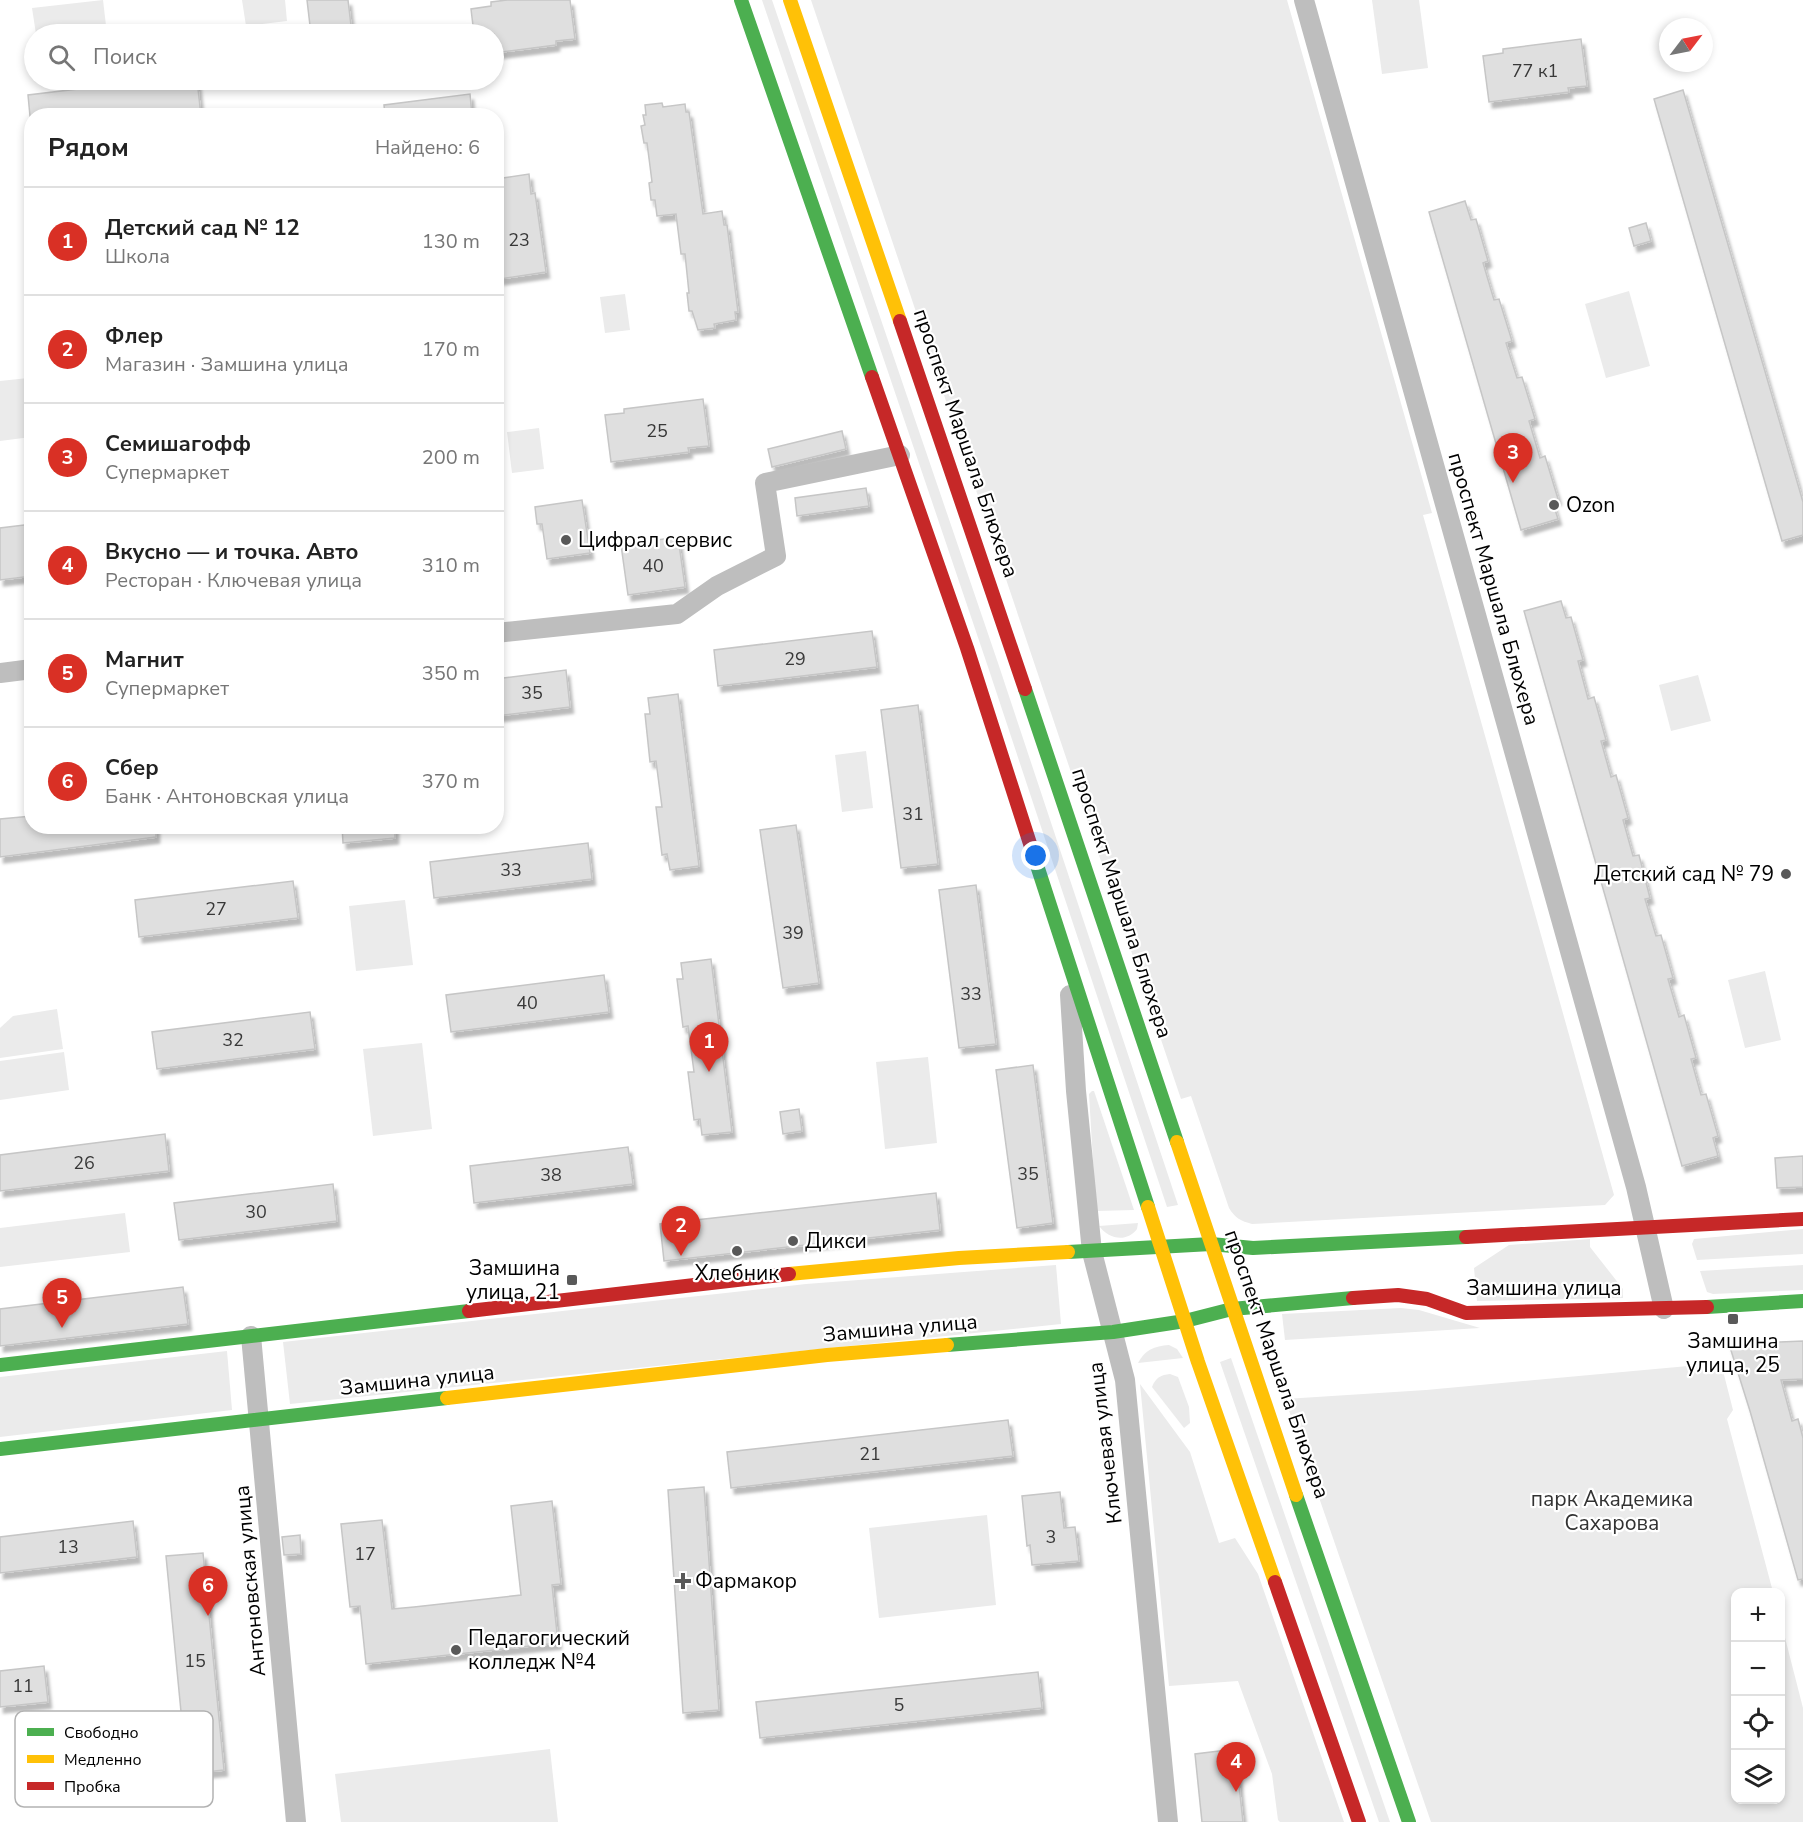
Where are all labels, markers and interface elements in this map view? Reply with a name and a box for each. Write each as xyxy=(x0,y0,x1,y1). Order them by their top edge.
north arrow xyxy=(1659,18,1713,72)
search box xyxy=(24,24,504,90)
icon: search xyxy=(45,41,78,74)
text: Поиск xyxy=(93,42,157,72)
house number: 77 к1 xyxy=(1512,59,1558,83)
text: Рядом xyxy=(48,130,129,165)
text: Найдено: 6 xyxy=(375,134,480,161)
text: Детский сад № 12 xyxy=(105,213,300,243)
text: 1 xyxy=(62,228,74,255)
text: 130 m xyxy=(422,228,480,255)
house number: 23 xyxy=(508,228,530,252)
text: Школа xyxy=(105,243,170,270)
street label: проспект Маршала Блюхера xyxy=(907,305,1025,581)
text: Флер xyxy=(105,321,163,351)
text: 2 xyxy=(62,336,74,363)
text: 170 m xyxy=(422,336,480,363)
text: Магазин · Замшина улица xyxy=(105,351,348,378)
house number: 25 xyxy=(646,419,668,443)
text: Семишагофф xyxy=(105,429,251,459)
pin: 3 xyxy=(1494,434,1532,483)
text: 3 xyxy=(62,444,74,471)
text: 200 m xyxy=(422,444,480,471)
street label: проспект Маршала Блюхера xyxy=(1442,449,1546,729)
text: Супермаркет xyxy=(105,459,229,486)
place label: Ozon xyxy=(1566,491,1615,519)
marker: Ozon xyxy=(1547,498,1561,512)
place label: Цифрал сервис xyxy=(578,526,732,554)
marker: Цифрал сервис xyxy=(559,533,573,547)
text: Вкусно — и точка. Авто xyxy=(105,537,359,567)
text: 4 xyxy=(62,552,74,579)
text: 310 m xyxy=(422,552,480,579)
house number: 40 xyxy=(642,554,664,578)
text: Ресторан · Ключевая улица xyxy=(105,567,362,594)
text: Магнит xyxy=(105,645,184,675)
house number: 29 xyxy=(784,647,806,671)
text: 5 xyxy=(62,660,74,687)
text: 350 m xyxy=(422,660,480,687)
text: Супермаркет xyxy=(105,675,229,702)
house number: 35 xyxy=(521,681,543,705)
text: Сбер xyxy=(105,753,159,783)
street label: проспект Маршала Блюхера xyxy=(1065,764,1179,1042)
text: 6 xyxy=(62,768,74,795)
text: 370 m xyxy=(422,768,480,795)
text: Банк · Антоновская улица xyxy=(105,783,349,810)
house number: 31 xyxy=(902,802,924,826)
your location xyxy=(1021,841,1050,870)
house number: 33 xyxy=(500,858,522,882)
place label: Детский сад № 79 xyxy=(1594,860,1774,888)
marker: Детский сад № 79 xyxy=(1779,867,1793,881)
house number: 27 xyxy=(205,897,227,921)
house number: 39 xyxy=(782,921,804,945)
house number: 33 xyxy=(960,982,982,1006)
house number: 40 xyxy=(516,991,538,1015)
pin: 1 xyxy=(690,1022,728,1072)
house number: 32 xyxy=(222,1028,244,1052)
house number: 26 xyxy=(73,1151,95,1175)
house number: 35 xyxy=(1017,1162,1039,1186)
house number: 38 xyxy=(540,1163,562,1187)
house number: 30 xyxy=(245,1200,267,1224)
pin: 2 xyxy=(662,1206,700,1256)
street label: проспект Маршала Блюхера xyxy=(1218,1226,1336,1502)
place label: Дикси xyxy=(805,1227,867,1255)
marker: Дикси xyxy=(786,1234,800,1248)
marker: Хлебник xyxy=(730,1244,744,1258)
place label: Замшина улица, 21 xyxy=(466,1254,560,1306)
place label: Хлебник xyxy=(695,1259,780,1287)
marker: Замшина улица, 21 xyxy=(565,1273,579,1287)
street label: Замшина улица xyxy=(1466,1274,1622,1302)
pin: 5 xyxy=(42,1278,82,1328)
street label: Замшина улица xyxy=(821,1307,979,1349)
marker: Замшина улица, 25 xyxy=(1726,1312,1740,1326)
place label: Замшина улица, 25 xyxy=(1686,1327,1780,1379)
street label: Замшина улица xyxy=(338,1358,496,1402)
street label: Ключевая улица xyxy=(1081,1361,1129,1525)
house number: 21 xyxy=(859,1442,881,1466)
street label: Антоновская улица xyxy=(228,1484,272,1678)
park label: парк Академика Сахарова xyxy=(1531,1485,1693,1537)
house number: 3 xyxy=(1046,1525,1056,1549)
house number: 13 xyxy=(57,1535,79,1559)
house number: 17 xyxy=(354,1542,376,1566)
pin: 6 xyxy=(188,1566,228,1616)
place label: Фармакор xyxy=(695,1567,797,1595)
marker: Фармакор xyxy=(676,1574,690,1588)
map controls xyxy=(1731,1588,1785,1804)
button: + xyxy=(1731,1588,1785,1642)
place label: Педагогический колледж №4 xyxy=(468,1624,630,1676)
button: − xyxy=(1731,1642,1785,1696)
marker: Педагогический колледж №4 xyxy=(449,1643,463,1657)
house number: 15 xyxy=(184,1649,206,1673)
house number: 11 xyxy=(12,1674,34,1698)
house number: 5 xyxy=(894,1693,904,1717)
button: locate xyxy=(1731,1696,1785,1750)
legend xyxy=(15,1711,213,1807)
text: Свободно xyxy=(64,1722,139,1744)
pin: 4 xyxy=(1216,1742,1256,1792)
text: Медленно xyxy=(64,1749,142,1771)
button: layers xyxy=(1731,1750,1785,1804)
text: Пробка xyxy=(64,1776,121,1798)

